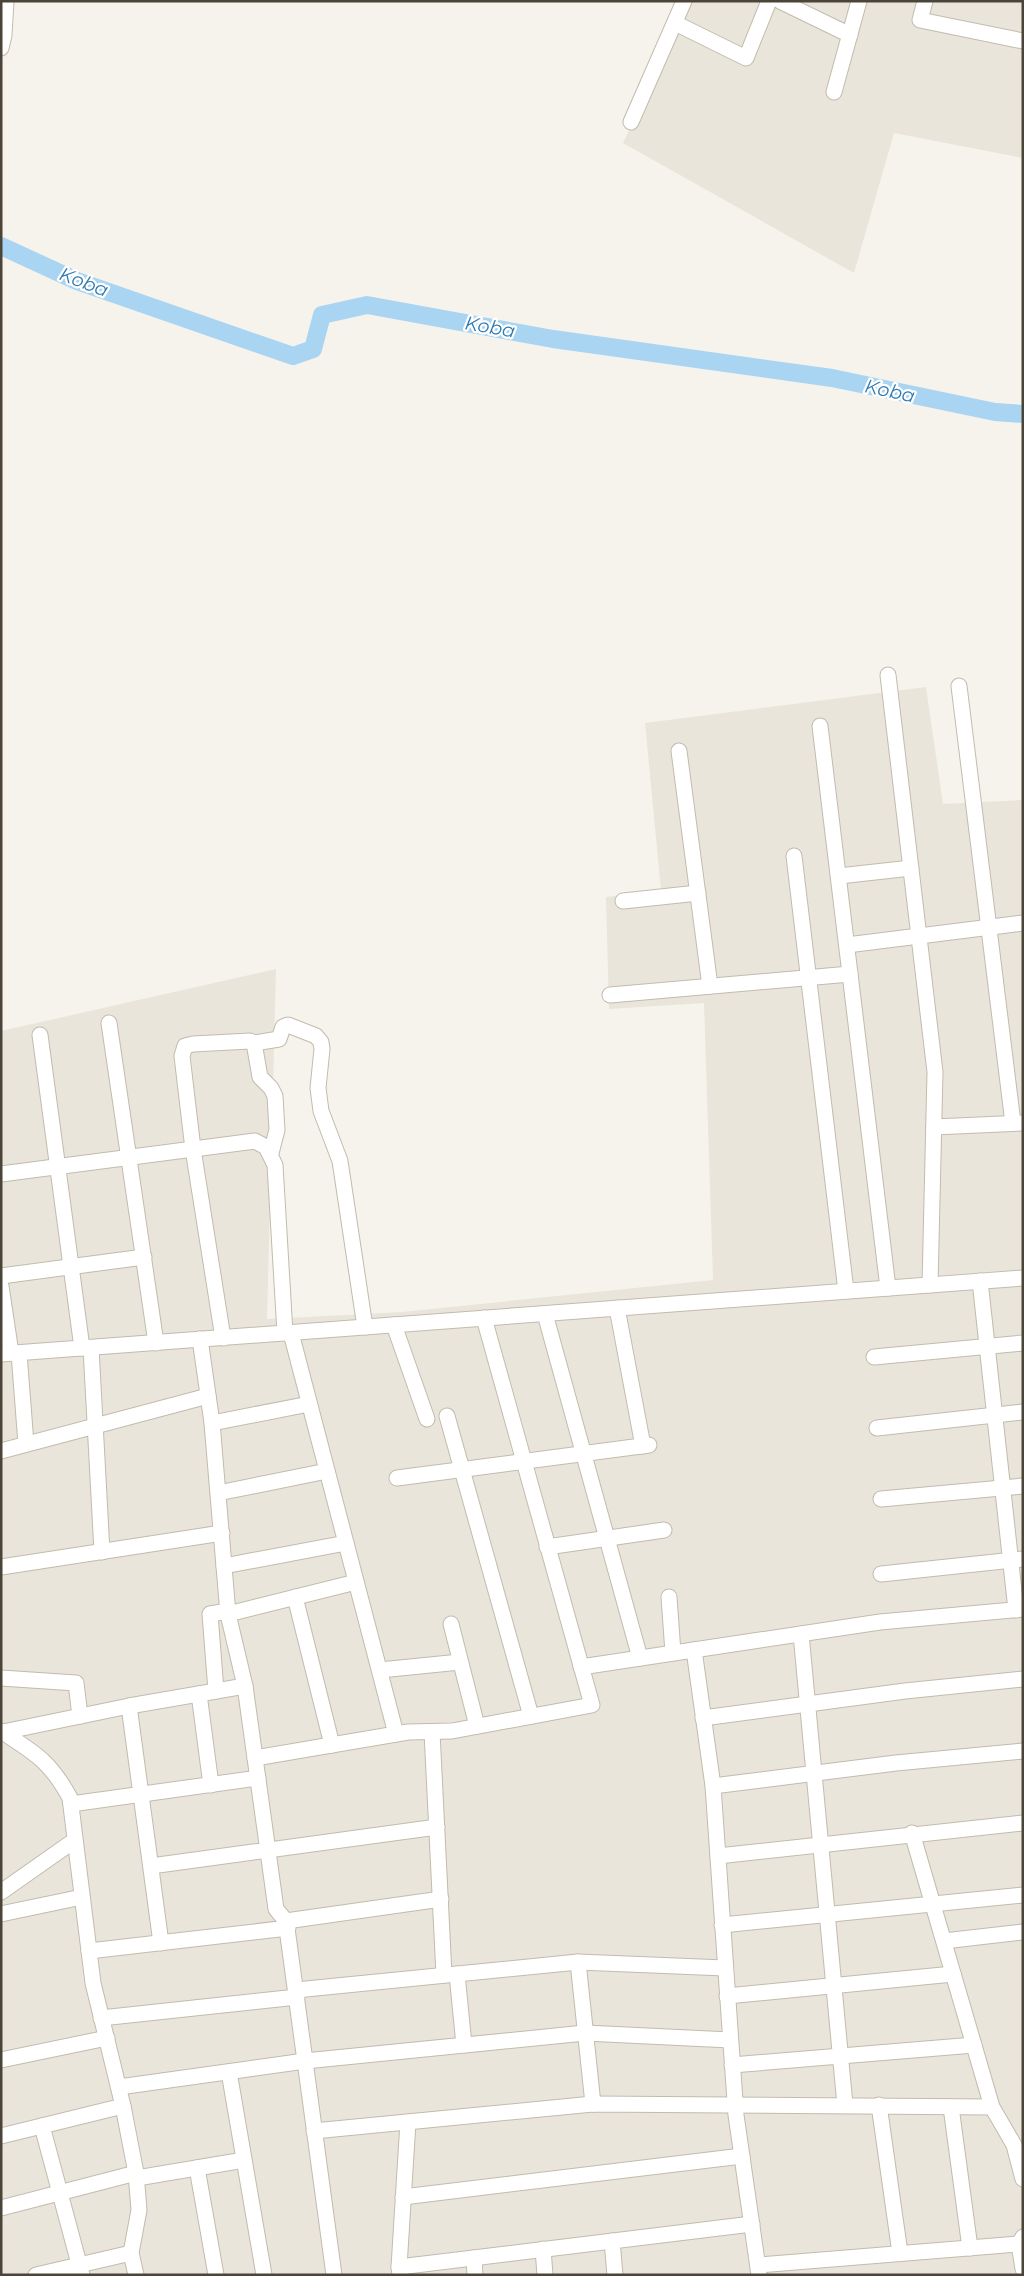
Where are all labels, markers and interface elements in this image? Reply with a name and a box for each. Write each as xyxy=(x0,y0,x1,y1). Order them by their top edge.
water label: Koba xyxy=(56,262,112,302)
water label: Koba xyxy=(463,311,517,343)
water label: Koba xyxy=(863,374,917,408)

